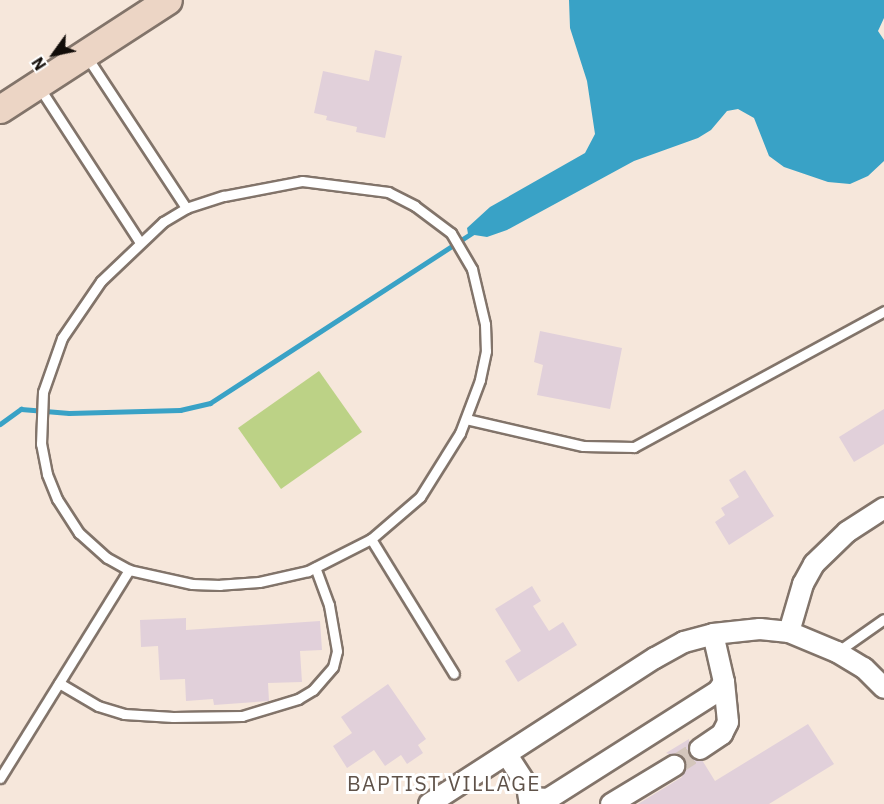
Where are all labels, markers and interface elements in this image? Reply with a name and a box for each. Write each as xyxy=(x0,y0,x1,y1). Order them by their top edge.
north arrow xyxy=(24,24,84,84)
text: N xyxy=(27,53,50,74)
district label: BAPTIST VILLAGE xyxy=(347,770,541,796)

